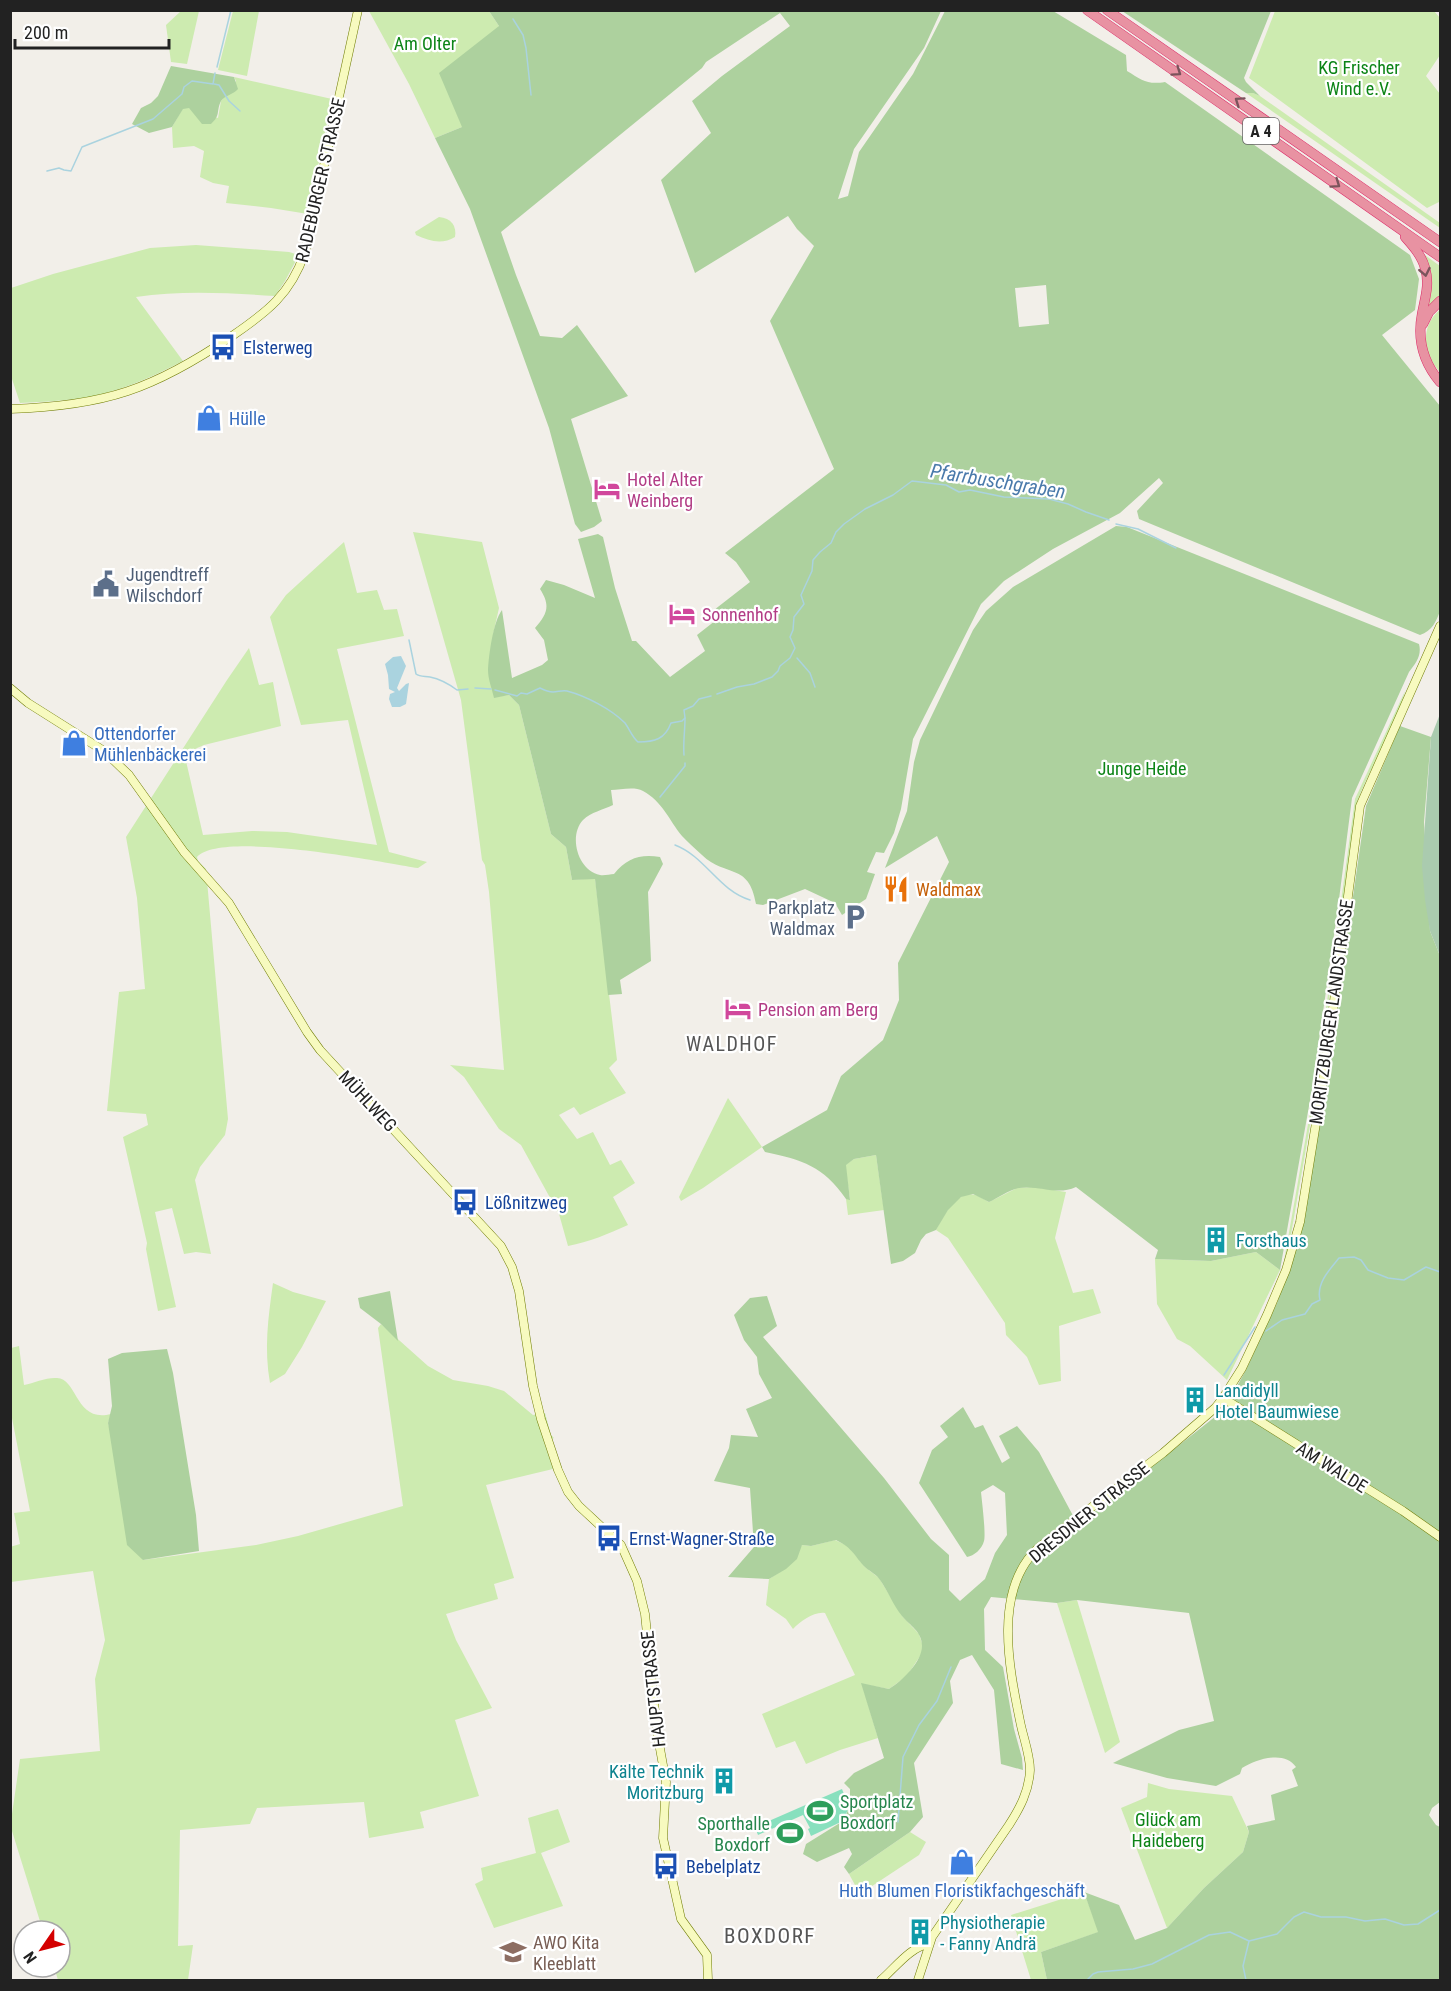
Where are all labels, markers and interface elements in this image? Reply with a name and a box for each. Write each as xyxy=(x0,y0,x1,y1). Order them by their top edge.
scale bar xyxy=(15,12,170,50)
text: 200 m xyxy=(24,22,68,43)
park label: Am Olter xyxy=(394,33,457,54)
park label: KG Frischer Wind e.V. xyxy=(1318,57,1400,99)
one-way arrow xyxy=(1170,65,1181,76)
street label: RADEBURGER STRASSE xyxy=(291,96,349,264)
one-way arrow xyxy=(1234,97,1245,108)
road number: A 4 xyxy=(1243,118,1279,144)
one-way arrow xyxy=(1329,177,1340,188)
one-way arrow xyxy=(1418,267,1431,277)
bus stop icon: Elsterweg xyxy=(208,332,238,362)
place label: Elsterweg xyxy=(243,337,313,358)
shop icon: Hülle xyxy=(194,403,224,433)
place label: Hülle xyxy=(229,408,266,429)
water label: Pfarrbuschgraben xyxy=(929,458,1067,504)
place label: Hotel Alter Weinberg xyxy=(627,469,703,511)
hotel icon: Hotel Alter Weinberg xyxy=(592,474,622,504)
place label: Jugendtreff Wilschdorf xyxy=(126,564,209,606)
public building icon: Jugendtreff Wilschdorf xyxy=(91,569,121,599)
hotel icon: Sonnenhof xyxy=(667,599,697,629)
place label: Sonnenhof xyxy=(702,604,779,625)
place label: Ottendorfer Mühlenbäckerei xyxy=(94,723,206,765)
shop icon: Ottendorfer Mühlenbäckerei xyxy=(59,728,89,758)
park label: Junge Heide xyxy=(1098,758,1186,779)
restaurant icon: Waldmax xyxy=(881,874,911,904)
place label: Waldmax xyxy=(916,879,981,900)
place label: Parkplatz Waldmax xyxy=(768,897,835,939)
street label: MORITZBURGER LANDSTRASSE xyxy=(1305,898,1357,1126)
parking icon: Parkplatz Waldmax xyxy=(840,902,870,932)
hotel icon: Pension am Berg xyxy=(723,994,753,1024)
place label: Pension am Berg xyxy=(758,999,878,1020)
district label: WALDHOF xyxy=(686,1032,778,1056)
street label: MÜHLWEG xyxy=(335,1066,401,1136)
bus stop icon: Lößnitzweg xyxy=(450,1187,480,1217)
place label: Lößnitzweg xyxy=(485,1192,567,1213)
building icon: Forsthaus xyxy=(1201,1225,1231,1255)
place label: Forsthaus xyxy=(1236,1230,1307,1251)
place label: Landidyll Hotel Baumwiese xyxy=(1215,1380,1339,1422)
building icon: Landidyll Hotel Baumwiese xyxy=(1180,1385,1210,1415)
street label: AM WALDE xyxy=(1293,1437,1371,1497)
street label: DRESDNER STRASSE xyxy=(1025,1457,1153,1567)
bus stop icon: Ernst-Wagner-Straße xyxy=(594,1523,624,1553)
place label: Ernst-Wagner-Straße xyxy=(629,1528,774,1549)
street label: HAUPTSTRASSE xyxy=(636,1630,670,1748)
place label: Kälte Technik Moritzburg xyxy=(609,1761,704,1803)
building icon: Kälte Technik Moritzburg xyxy=(709,1766,739,1796)
place label: Sportplatz Boxdorf xyxy=(840,1791,913,1833)
sports icon: Sportplatz Boxdorf xyxy=(805,1796,835,1826)
park label: Glück am Haideberg xyxy=(1132,1809,1204,1851)
place label: Sporthalle Boxdorf xyxy=(697,1813,770,1855)
sports icon: Sporthalle Boxdorf xyxy=(775,1818,805,1848)
shop icon: Huth Blumen Floristikfachgeschäft xyxy=(947,1847,977,1877)
bus stop icon: Bebelplatz xyxy=(651,1851,681,1881)
place label: Bebelplatz xyxy=(686,1856,761,1877)
place label: Huth Blumen Floristikfachgeschäft xyxy=(839,1880,1085,1901)
place label: Physiotherapie - Fanny Andrä xyxy=(940,1912,1045,1954)
building icon: Physiotherapie - Fanny Andrä xyxy=(905,1917,935,1947)
north arrow xyxy=(12,1919,72,1979)
district label: BOXDORF xyxy=(724,1924,816,1948)
place label: AWO Kita Kleeblatt xyxy=(533,1932,599,1974)
school or university icon: AWO Kita Kleeblatt xyxy=(498,1937,528,1967)
text: N xyxy=(20,1948,41,1967)

